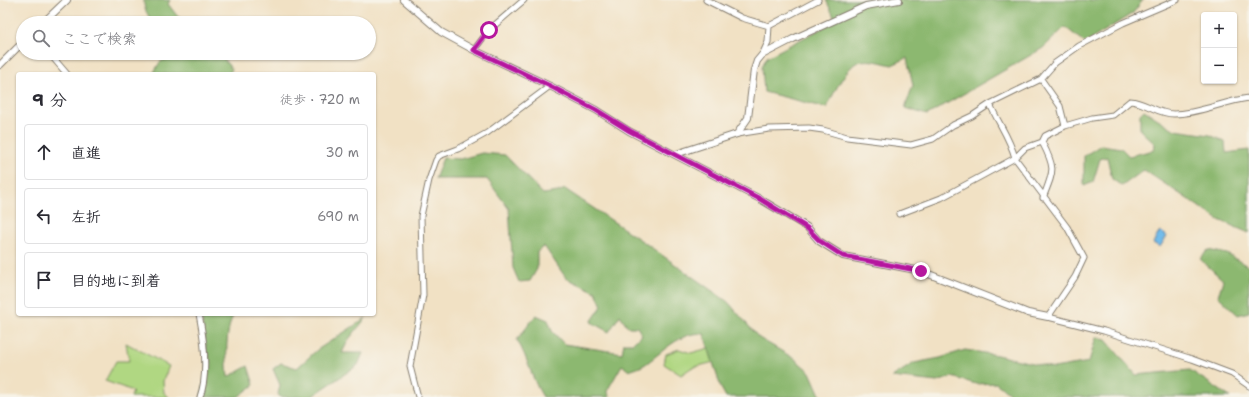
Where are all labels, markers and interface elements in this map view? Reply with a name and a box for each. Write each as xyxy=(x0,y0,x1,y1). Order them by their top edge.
map controls xyxy=(1201,12,1237,84)
button: + xyxy=(1201,12,1237,48)
search box xyxy=(16,16,376,60)
route start xyxy=(480,21,498,39)
icon: search xyxy=(30,27,52,49)
text: ここで検索 xyxy=(62,29,137,49)
button: − xyxy=(1201,48,1237,84)
text: 9 分 xyxy=(32,89,67,111)
text: 徒歩 · 720 m xyxy=(280,91,360,108)
icon: ahead xyxy=(33,141,55,163)
text: 直進 xyxy=(71,143,101,163)
text: 30 m xyxy=(325,144,359,161)
icon: left xyxy=(33,205,55,227)
text: 左折 xyxy=(71,207,101,227)
text: 690 m xyxy=(317,208,359,225)
route end xyxy=(912,262,930,280)
icon: arrive xyxy=(33,269,55,291)
text: 目的地に到着 xyxy=(71,271,161,291)

